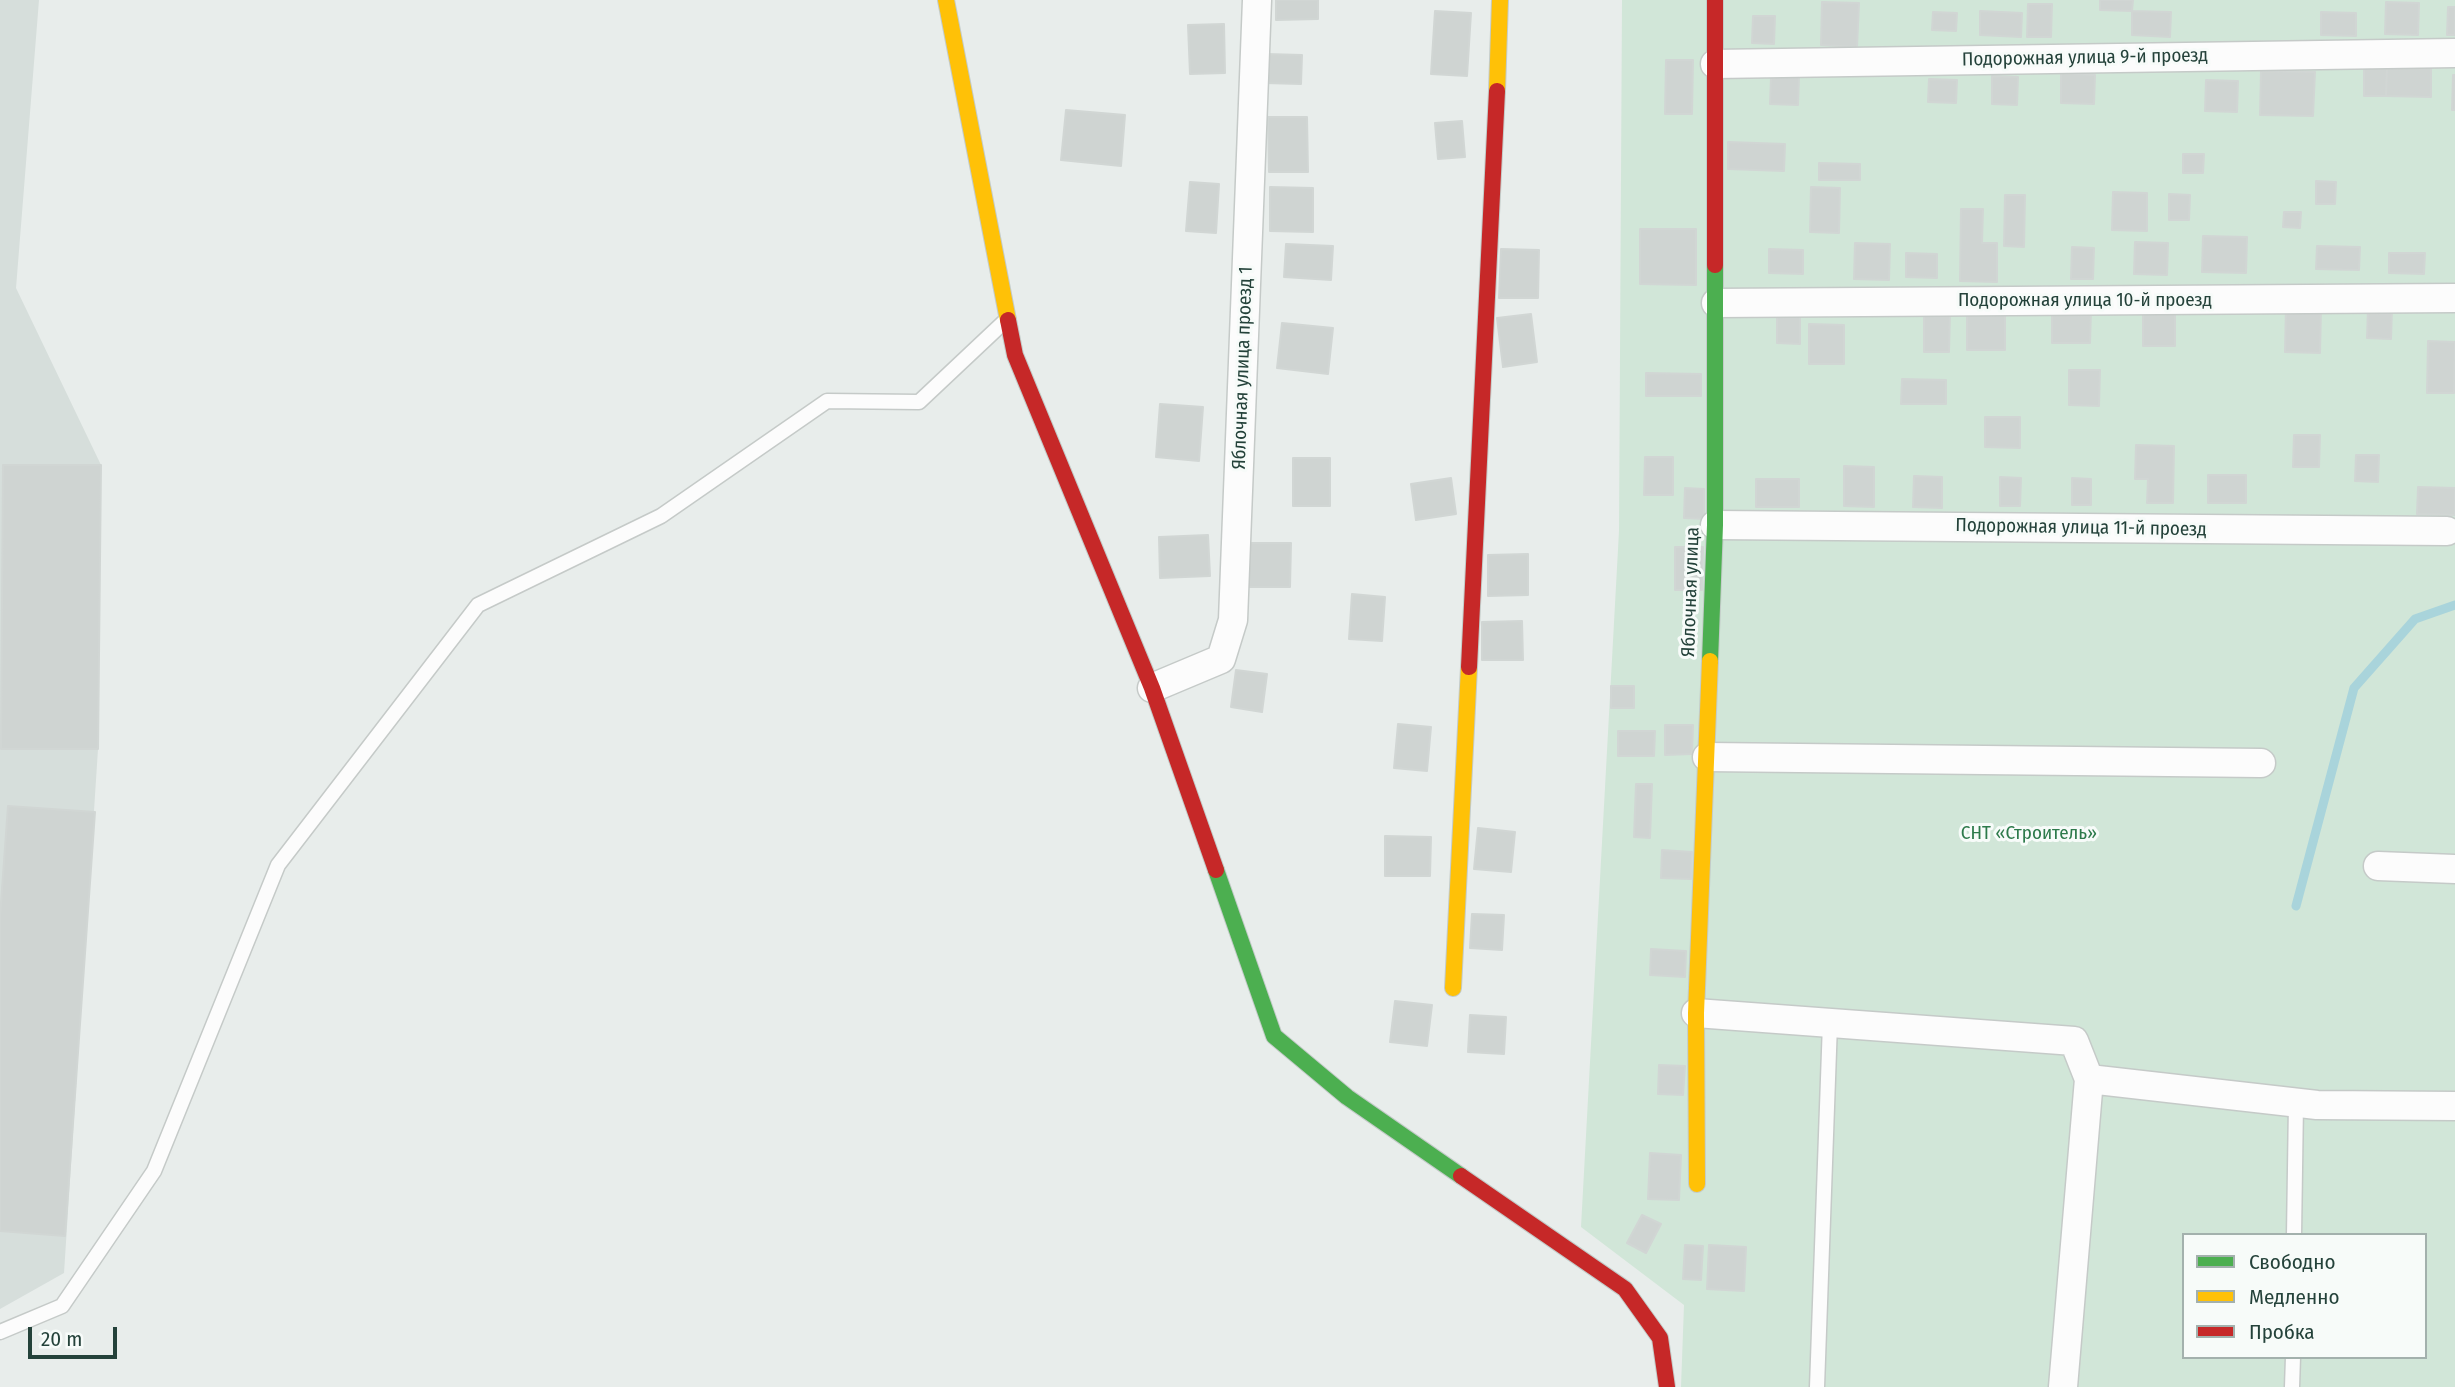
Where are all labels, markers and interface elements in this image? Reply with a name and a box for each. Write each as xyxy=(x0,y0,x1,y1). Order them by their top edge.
street label: Подорожная улица 9-й проезд xyxy=(1962,44,2208,72)
street label: Яблочная улица проезд 1 xyxy=(1228,266,1258,470)
street label: Подорожная улица 10-й проезд xyxy=(1958,290,2212,312)
street label: Подорожная улица 11-й проезд xyxy=(1955,514,2207,542)
street label: Яблочная улица xyxy=(1677,527,1705,657)
park label: СНТ «Строитель» xyxy=(1961,823,2097,845)
legend xyxy=(2182,1233,2427,1359)
text: Свободно xyxy=(2249,1249,2335,1275)
text: Медленно xyxy=(2249,1284,2339,1310)
scale bar xyxy=(32,1314,121,1358)
text: Пробка xyxy=(2249,1319,2315,1345)
text: 20 m xyxy=(41,1326,82,1352)

